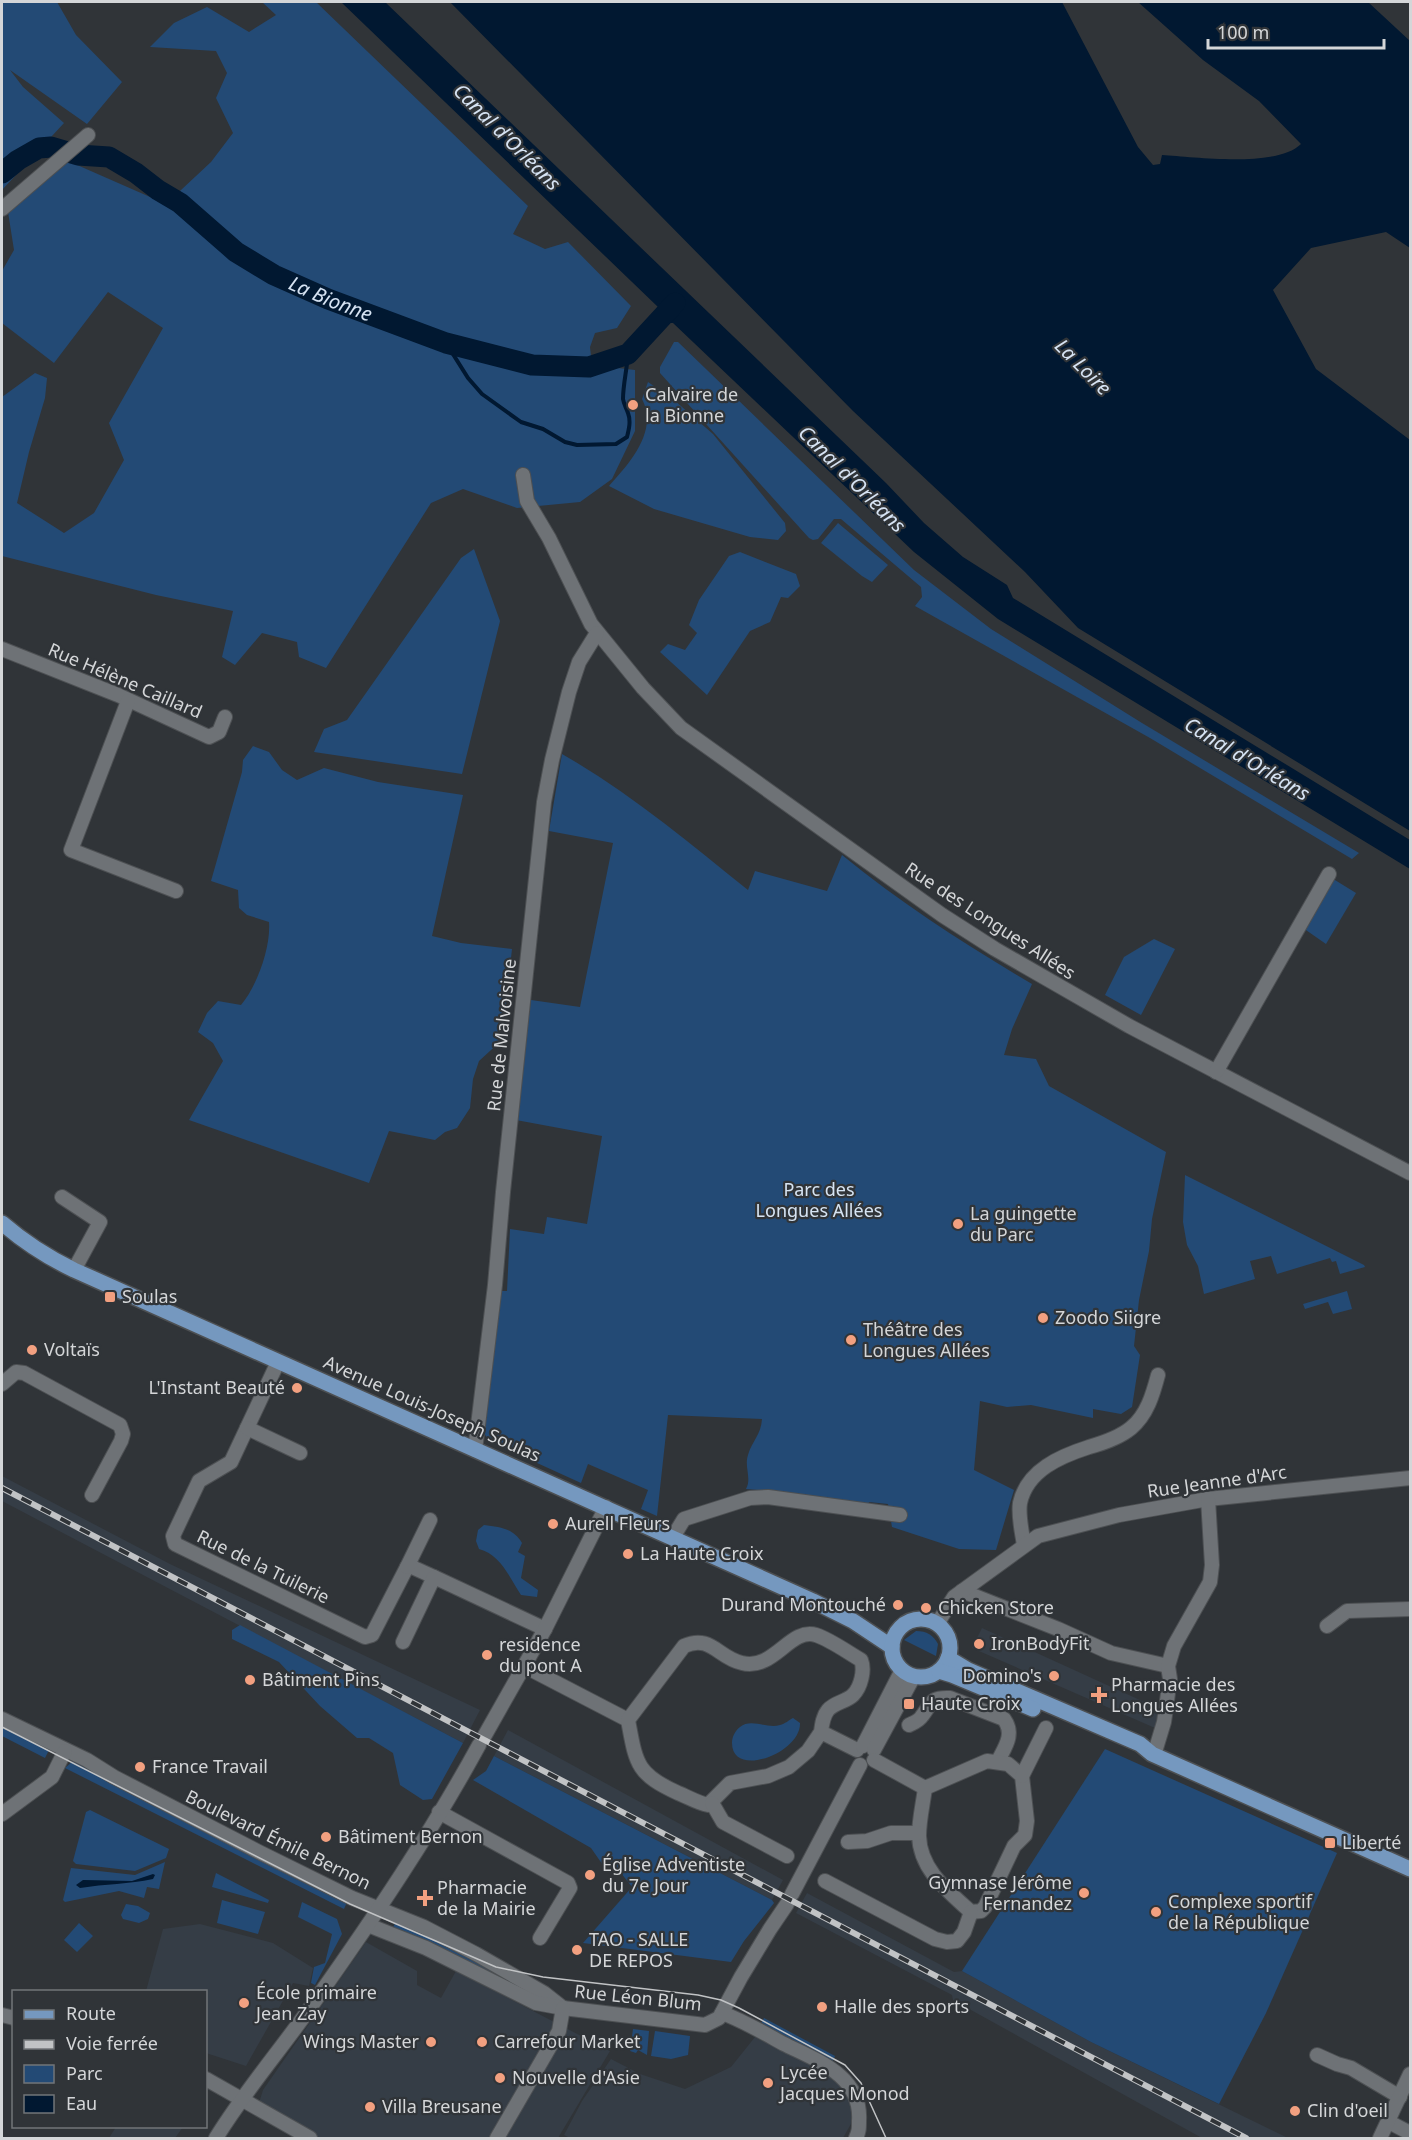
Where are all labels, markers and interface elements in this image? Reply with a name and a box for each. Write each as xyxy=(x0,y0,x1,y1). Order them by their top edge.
scale bar xyxy=(1208,12,1384,50)
text: 100 m xyxy=(1217,20,1269,44)
water label: Canal d'Orléans xyxy=(448,77,567,196)
water label: La Bionne xyxy=(285,269,376,327)
water label: La Loire xyxy=(1049,332,1118,401)
place label: Calvaire de la Bionne xyxy=(645,382,738,427)
marker: Calvaire de la Bionne xyxy=(626,398,640,412)
water label: Canal d'Orléans xyxy=(793,419,912,538)
street label: Rue Hélène Caillard xyxy=(45,637,206,723)
water label: Canal d'Orléans xyxy=(1180,711,1315,807)
street label: Rue des Longues Allées xyxy=(901,856,1080,984)
street label: Rue de Malvoisine xyxy=(481,957,521,1112)
park label: Parc des Longues Allées xyxy=(756,1177,882,1222)
place label: La guingette du Parc xyxy=(970,1201,1077,1246)
marker: La guingette du Parc xyxy=(951,1217,965,1231)
place label: Soulas xyxy=(122,1284,177,1308)
marker: Soulas xyxy=(103,1290,117,1304)
place label: Zoodo Siigre xyxy=(1055,1305,1161,1329)
marker: Zoodo Siigre xyxy=(1036,1311,1050,1325)
place label: Théâtre des Longues Allées xyxy=(863,1317,990,1362)
marker: Théâtre des Longues Allées xyxy=(844,1333,858,1347)
place label: Voltaïs xyxy=(44,1337,100,1361)
marker: Voltaïs xyxy=(25,1343,39,1357)
street label: Avenue Louis-Joseph Soulas xyxy=(320,1349,545,1467)
place label: L'Instant Beauté xyxy=(148,1375,285,1399)
marker: L'Instant Beauté xyxy=(290,1381,304,1395)
street label: Rue Jeanne d'Arc xyxy=(1146,1459,1288,1503)
place label: Aurell Fleurs xyxy=(565,1511,670,1535)
marker: Aurell Fleurs xyxy=(546,1517,560,1531)
street label: Rue de la Tuilerie xyxy=(193,1524,334,1609)
place label: La Haute Croix xyxy=(640,1541,764,1565)
marker: La Haute Croix xyxy=(621,1547,635,1561)
place label: Durand Montouché xyxy=(721,1592,886,1616)
place label: Chicken Store xyxy=(938,1595,1054,1619)
marker: Durand Montouché xyxy=(891,1598,905,1612)
marker: Chicken Store xyxy=(919,1601,933,1615)
place label: IronBodyFit xyxy=(991,1631,1090,1655)
place label: residence du pont A xyxy=(499,1632,582,1677)
marker: IronBodyFit xyxy=(972,1637,986,1651)
marker: residence du pont A xyxy=(480,1648,494,1662)
place label: Domino's xyxy=(963,1663,1042,1687)
place label: Bâtiment Pins xyxy=(262,1667,380,1691)
marker: Domino's xyxy=(1047,1669,1061,1683)
place label: Pharmacie des Longues Allées xyxy=(1111,1672,1238,1717)
marker: Bâtiment Pins xyxy=(243,1673,257,1687)
marker: Pharmacie des Longues Allées xyxy=(1092,1688,1106,1702)
place label: Haute Croix xyxy=(921,1691,1021,1715)
marker: Haute Croix xyxy=(902,1697,916,1711)
place label: France Travail xyxy=(152,1754,268,1778)
marker: France Travail xyxy=(133,1760,147,1774)
street label: Boulevard Émile Bernon xyxy=(182,1784,375,1895)
place label: Bâtiment Bernon xyxy=(338,1824,483,1848)
marker: Bâtiment Bernon xyxy=(319,1830,333,1844)
place label: Liberté xyxy=(1342,1830,1401,1854)
marker: Liberté xyxy=(1323,1836,1337,1850)
place label: Église Adventiste du 7e Jour xyxy=(602,1852,745,1897)
marker: Église Adventiste du 7e Jour xyxy=(583,1868,597,1882)
place label: Gymnase Jérôme Fernandez xyxy=(928,1870,1072,1915)
place label: Pharmacie de la Mairie xyxy=(437,1875,536,1920)
marker: Gymnase Jérôme Fernandez xyxy=(1077,1886,1091,1900)
place label: Complexe sportif de la République xyxy=(1168,1889,1313,1934)
marker: Pharmacie de la Mairie xyxy=(418,1891,432,1905)
marker: Complexe sportif de la République xyxy=(1149,1905,1163,1919)
place label: TAO - SALLE DE REPOS xyxy=(589,1927,688,1972)
marker: TAO - SALLE DE REPOS xyxy=(570,1943,584,1957)
street label: Rue Léon Blum xyxy=(573,1978,703,2016)
place label: École primaire Jean Zay xyxy=(254,1980,377,2025)
legend xyxy=(12,1990,207,2128)
place label: Halle des sports xyxy=(834,1994,969,2018)
marker: École primaire Jean Zay xyxy=(237,1996,251,2010)
marker: Halle des sports xyxy=(815,2000,829,2014)
text: Route xyxy=(66,2001,116,2025)
place label: Wings Master xyxy=(303,2029,420,2053)
place label: Carrefour Market xyxy=(494,2029,641,2053)
text: Voie ferrée xyxy=(66,2031,158,2055)
marker: Wings Master xyxy=(424,2035,438,2049)
marker: Carrefour Market xyxy=(475,2035,489,2049)
place label: Lycée Jacques Monod xyxy=(778,2060,910,2105)
text: Parc xyxy=(66,2061,103,2085)
place label: Nouvelle d'Asie xyxy=(512,2065,640,2089)
marker: Nouvelle d'Asie xyxy=(493,2071,507,2085)
marker: Lycée Jacques Monod xyxy=(761,2076,775,2090)
text: Eau xyxy=(66,2091,97,2115)
place label: Villa Breusane xyxy=(382,2094,502,2118)
place label: Clin d'oeil xyxy=(1307,2098,1388,2122)
marker: Villa Breusane xyxy=(363,2100,377,2114)
marker: Clin d'oeil xyxy=(1288,2104,1302,2118)

